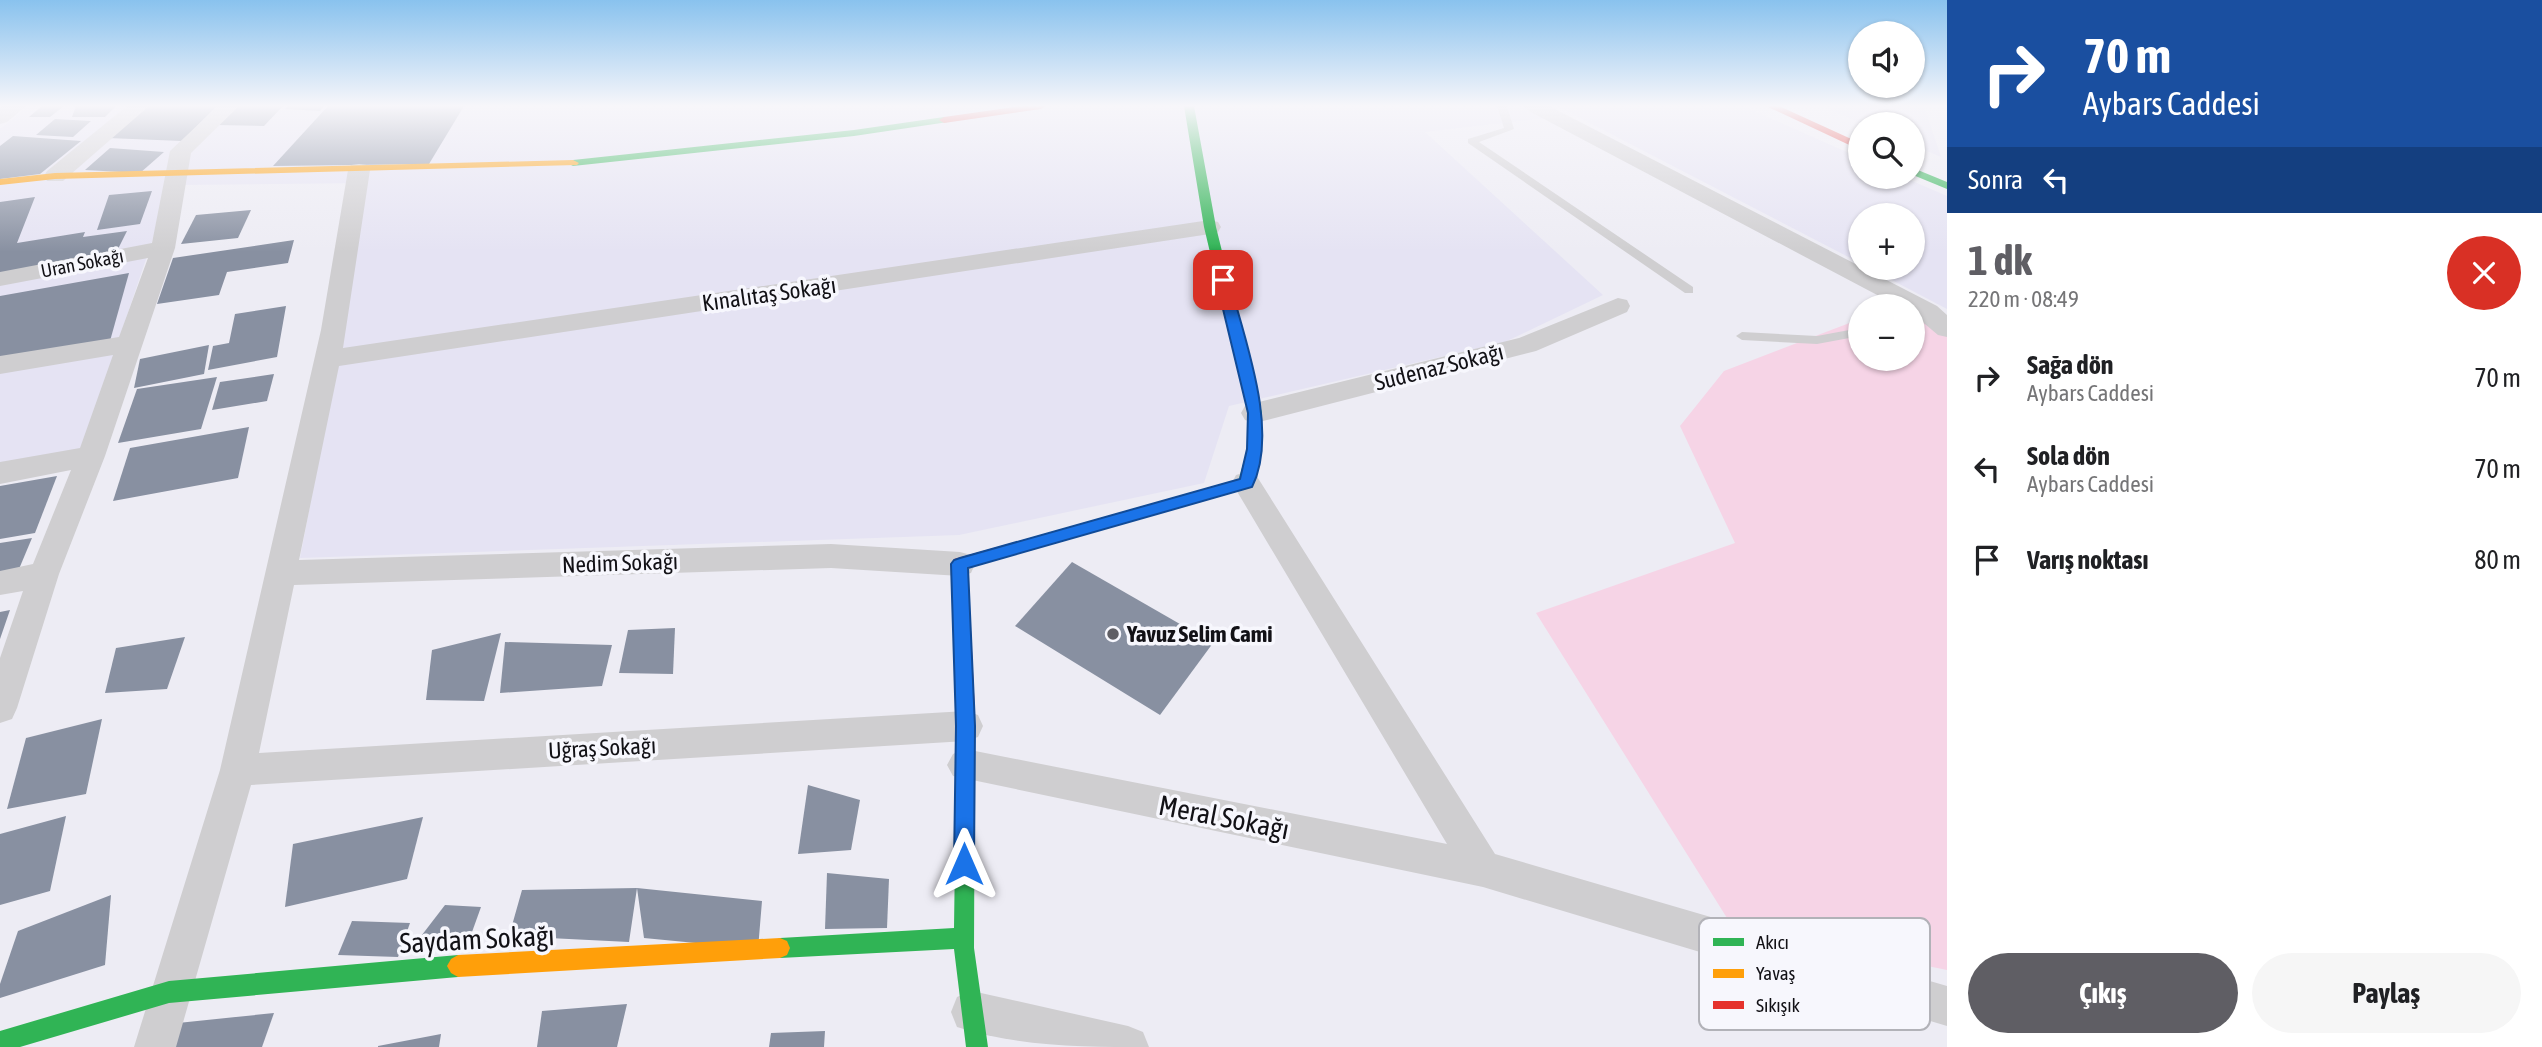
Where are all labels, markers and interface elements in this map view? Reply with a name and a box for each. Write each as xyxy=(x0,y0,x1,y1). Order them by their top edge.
map controls xyxy=(1848,21,1925,371)
button: sound xyxy=(1848,21,1925,98)
text: 70 m xyxy=(2083,27,2171,83)
icon: right xyxy=(1968,28,2059,119)
text: Aybars Caddesi xyxy=(2083,85,2260,122)
button: search xyxy=(1848,112,1925,189)
icon: left xyxy=(2037,161,2075,199)
text: Sonra xyxy=(1968,165,2023,195)
button: + xyxy=(1848,203,1925,280)
text: 1 dk xyxy=(1968,236,2032,284)
button: close xyxy=(2447,236,2521,310)
street label: Uran Sokağı xyxy=(39,244,125,282)
pin xyxy=(1193,250,1253,310)
icon: arrive xyxy=(1204,261,1242,299)
street label: Kınalıtaş Sokağı xyxy=(700,272,838,316)
text: 220 m · 08:49 xyxy=(1968,286,2079,312)
button: − xyxy=(1848,294,1925,371)
street label: Sudenaz Sokağı xyxy=(1372,338,1506,396)
text: Sağa dön xyxy=(2027,350,2113,380)
icon: right xyxy=(1968,359,2006,397)
text: 70 m xyxy=(2474,363,2521,393)
text: Aybars Caddesi xyxy=(2027,380,2154,406)
text: Sola dön xyxy=(2027,441,2110,471)
icon: left xyxy=(1968,450,2006,488)
text: 70 m xyxy=(2474,454,2521,484)
text: Aybars Caddesi xyxy=(2027,471,2154,497)
icon: arrive xyxy=(1968,541,2006,579)
text: Varış noktası xyxy=(2027,545,2148,575)
text: 80 m xyxy=(2474,545,2521,575)
street label: Nedim Sokağı xyxy=(561,548,679,578)
place label: Yavuz Selim Cami xyxy=(1126,621,1273,647)
marker: Yavuz Selim Cami xyxy=(1105,626,1121,642)
street label: Uğraş Sokağı xyxy=(547,732,657,764)
street label: Meral Sokağı xyxy=(1156,789,1292,845)
position arrow xyxy=(927,827,1001,901)
legend xyxy=(1699,918,1930,1030)
street label: Saydam Sokağı xyxy=(399,919,555,959)
text: Akıcı xyxy=(1756,931,1789,953)
button: Çıkış xyxy=(1968,953,2238,1033)
button: Paylaş xyxy=(2252,953,2521,1033)
text: Yavaş xyxy=(1756,962,1796,984)
text: Sıkışık xyxy=(1756,994,1801,1016)

